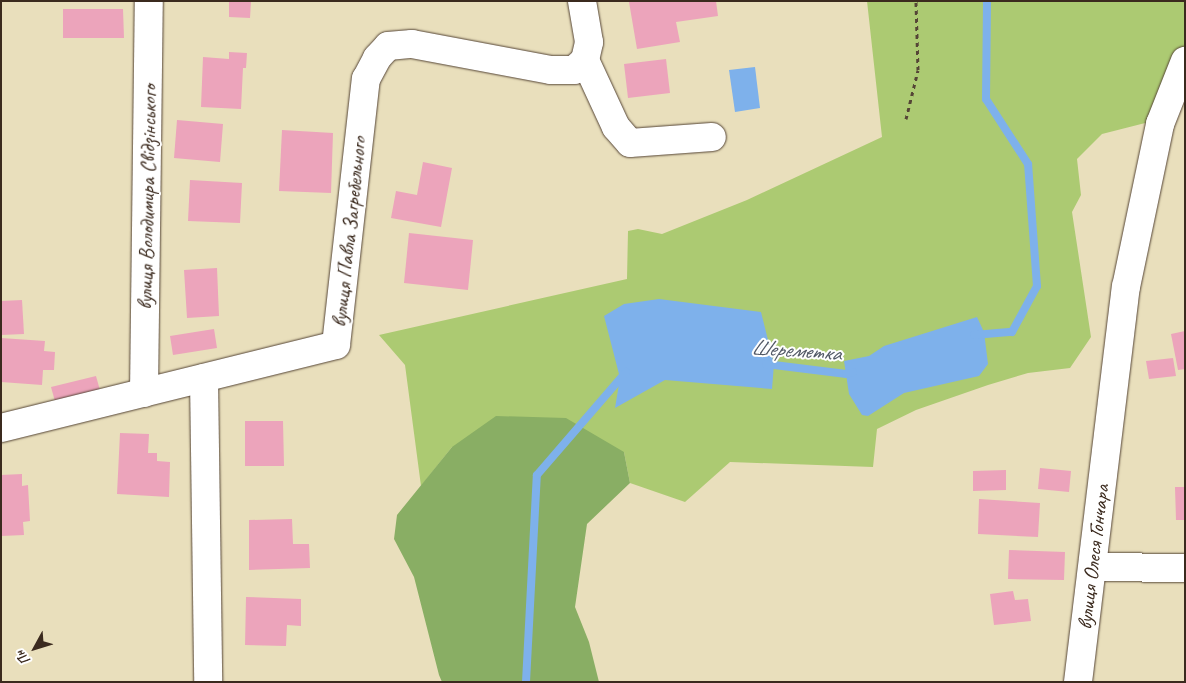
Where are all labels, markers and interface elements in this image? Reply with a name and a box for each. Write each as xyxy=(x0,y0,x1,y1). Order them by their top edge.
street label: вулиця Володимира Свідзінського xyxy=(132,84,162,310)
street label: вулиця Павла Загребельного xyxy=(326,134,372,330)
water label: Шереметка xyxy=(750,335,842,367)
street label: вулиця Олеся Гончара xyxy=(1072,483,1114,631)
north arrow xyxy=(10,623,60,673)
text: Пн xyxy=(12,647,34,669)

